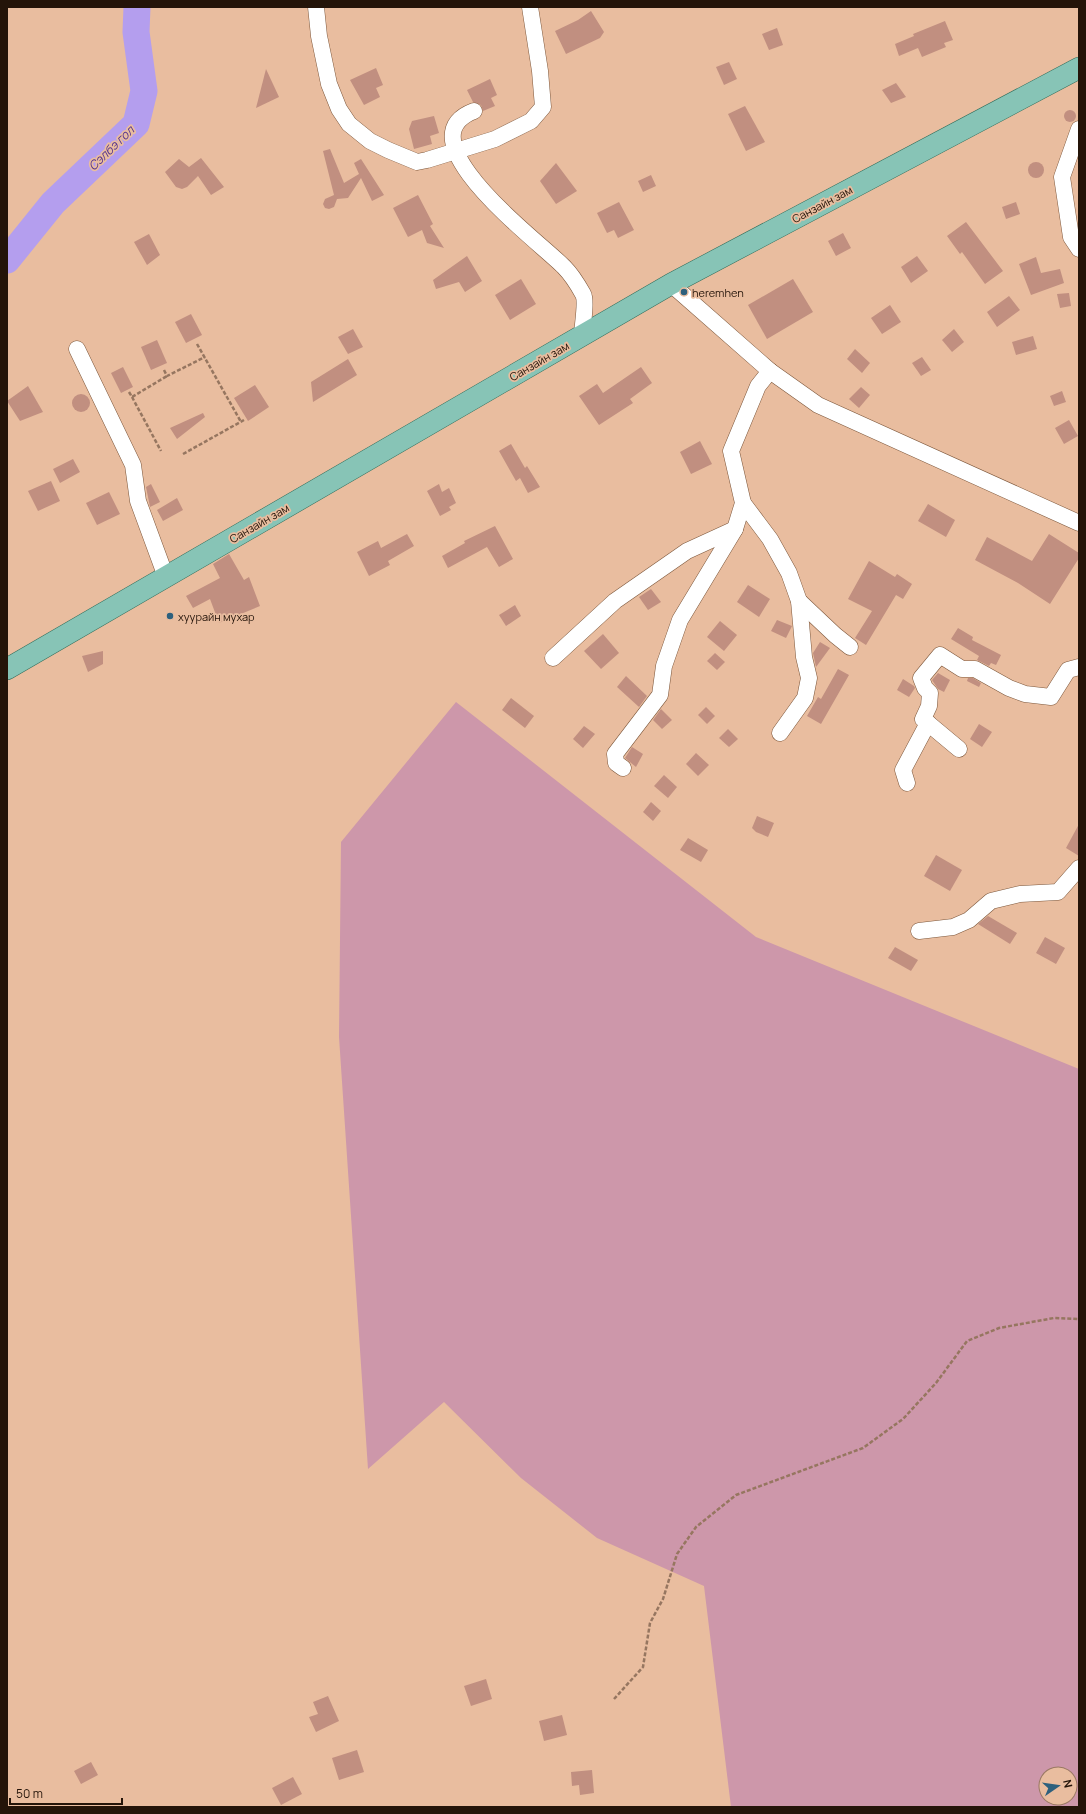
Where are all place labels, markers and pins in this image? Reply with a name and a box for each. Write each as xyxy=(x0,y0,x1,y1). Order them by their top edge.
place label: heremhen xyxy=(692,285,744,300)
marker: heremhen xyxy=(679,287,689,297)
place label: хуурайн мухар xyxy=(178,609,255,624)
marker: хуурайн мухар xyxy=(165,611,175,621)

